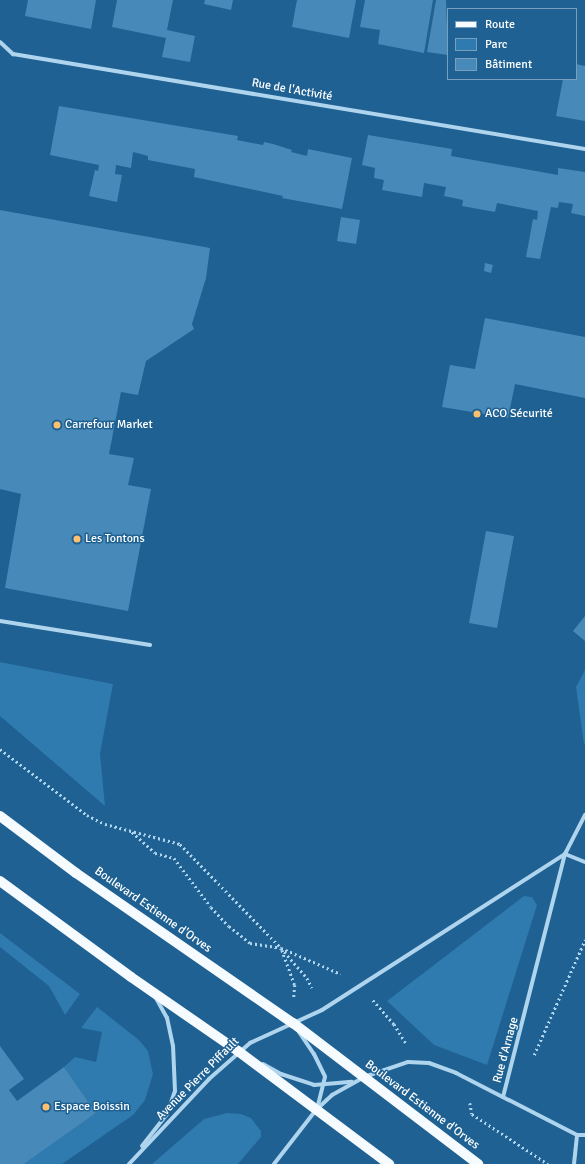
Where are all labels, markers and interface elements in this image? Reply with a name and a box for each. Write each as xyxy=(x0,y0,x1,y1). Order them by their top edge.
legend xyxy=(447,8,577,80)
text: Route xyxy=(485,17,515,32)
text: Parc xyxy=(485,37,507,52)
text: Bâtiment xyxy=(485,57,532,72)
street label: Rue de l'Activité xyxy=(251,76,333,104)
place label: ACO Sécurité xyxy=(485,407,553,421)
marker: ACO Sécurité xyxy=(472,409,482,419)
place label: Carrefour Market xyxy=(65,418,153,432)
marker: Carrefour Market xyxy=(52,420,62,430)
place label: Les Tontons xyxy=(85,532,145,546)
marker: Les Tontons xyxy=(72,534,82,544)
street label: Boulevard Estienne d'Orves xyxy=(92,864,214,956)
street label: Rue d'Arnage xyxy=(490,1015,522,1085)
street label: Avenue Pierre Piffault xyxy=(154,1035,242,1123)
street label: Boulevard Estienne d'Orves xyxy=(362,1057,482,1153)
place label: Espace Boissin xyxy=(54,1100,130,1114)
marker: Espace Boissin xyxy=(41,1102,51,1112)

